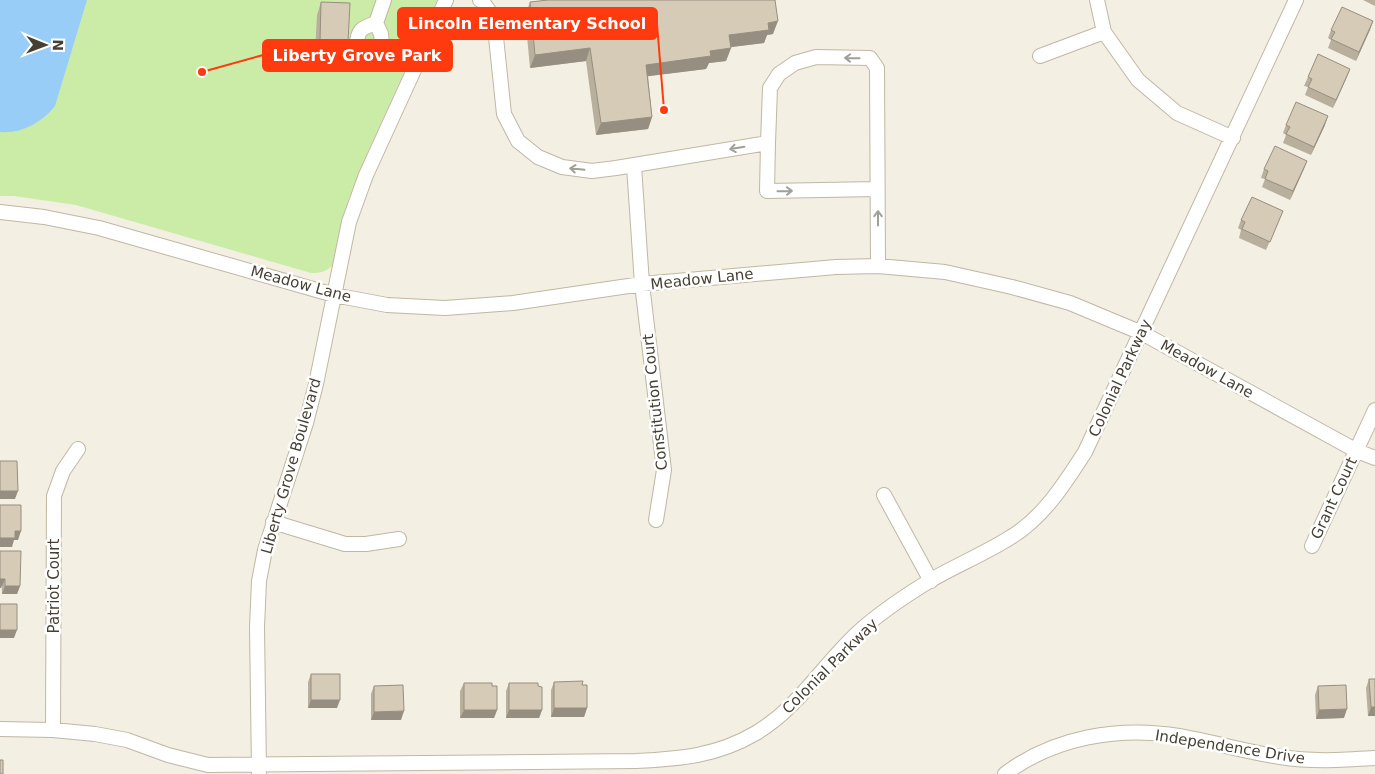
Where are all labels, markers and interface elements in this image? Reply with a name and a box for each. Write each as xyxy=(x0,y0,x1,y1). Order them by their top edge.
callout: Lincoln Elementary School xyxy=(398,8,657,39)
text: Lincoln Elementary School xyxy=(408,14,646,33)
north arrow xyxy=(20,20,70,70)
text: N xyxy=(50,39,66,51)
callout: Liberty Grove Park xyxy=(263,40,452,71)
text: Liberty Grove Park xyxy=(272,46,442,65)
one-way arrow xyxy=(844,53,860,63)
one-way arrow xyxy=(730,144,746,154)
one-way arrow xyxy=(569,164,585,174)
one-way arrow xyxy=(776,186,793,196)
one-way arrow xyxy=(873,210,882,226)
street label: Meadow Lane xyxy=(249,262,353,306)
street label: Meadow Lane xyxy=(650,265,754,293)
street label: Colonial Parkway xyxy=(1085,316,1155,440)
street label: Constitution Court xyxy=(639,333,671,471)
street label: Meadow Lane xyxy=(1157,336,1257,402)
street label: Liberty Grove Boulevard xyxy=(257,376,325,556)
street label: Grant Court xyxy=(1307,454,1361,542)
street label: Patriot Court xyxy=(45,538,63,633)
street label: Colonial Parkway xyxy=(779,614,882,717)
street label: Independence Drive xyxy=(1154,726,1306,768)

